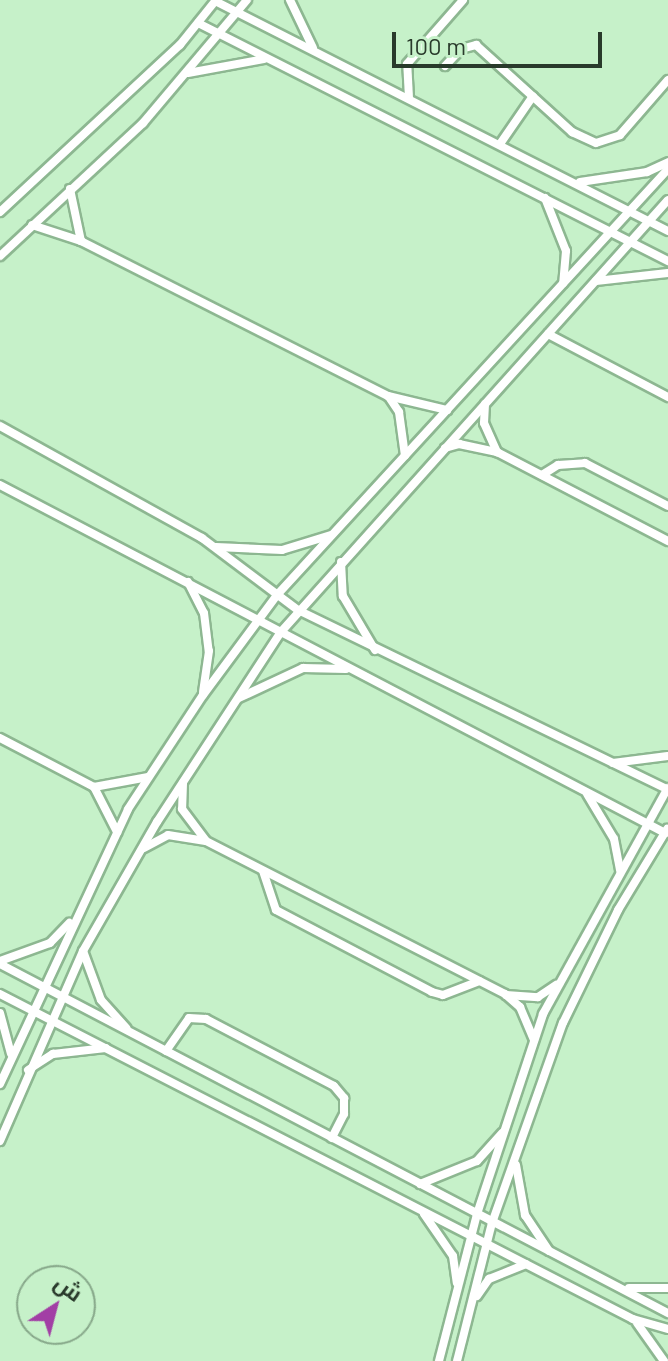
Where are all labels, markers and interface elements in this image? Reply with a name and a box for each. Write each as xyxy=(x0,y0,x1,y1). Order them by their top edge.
scale bar xyxy=(396,16,606,66)
text: 100 m xyxy=(406,31,466,60)
north arrow xyxy=(16,1265,96,1345)
text: ش xyxy=(50,1268,88,1306)

